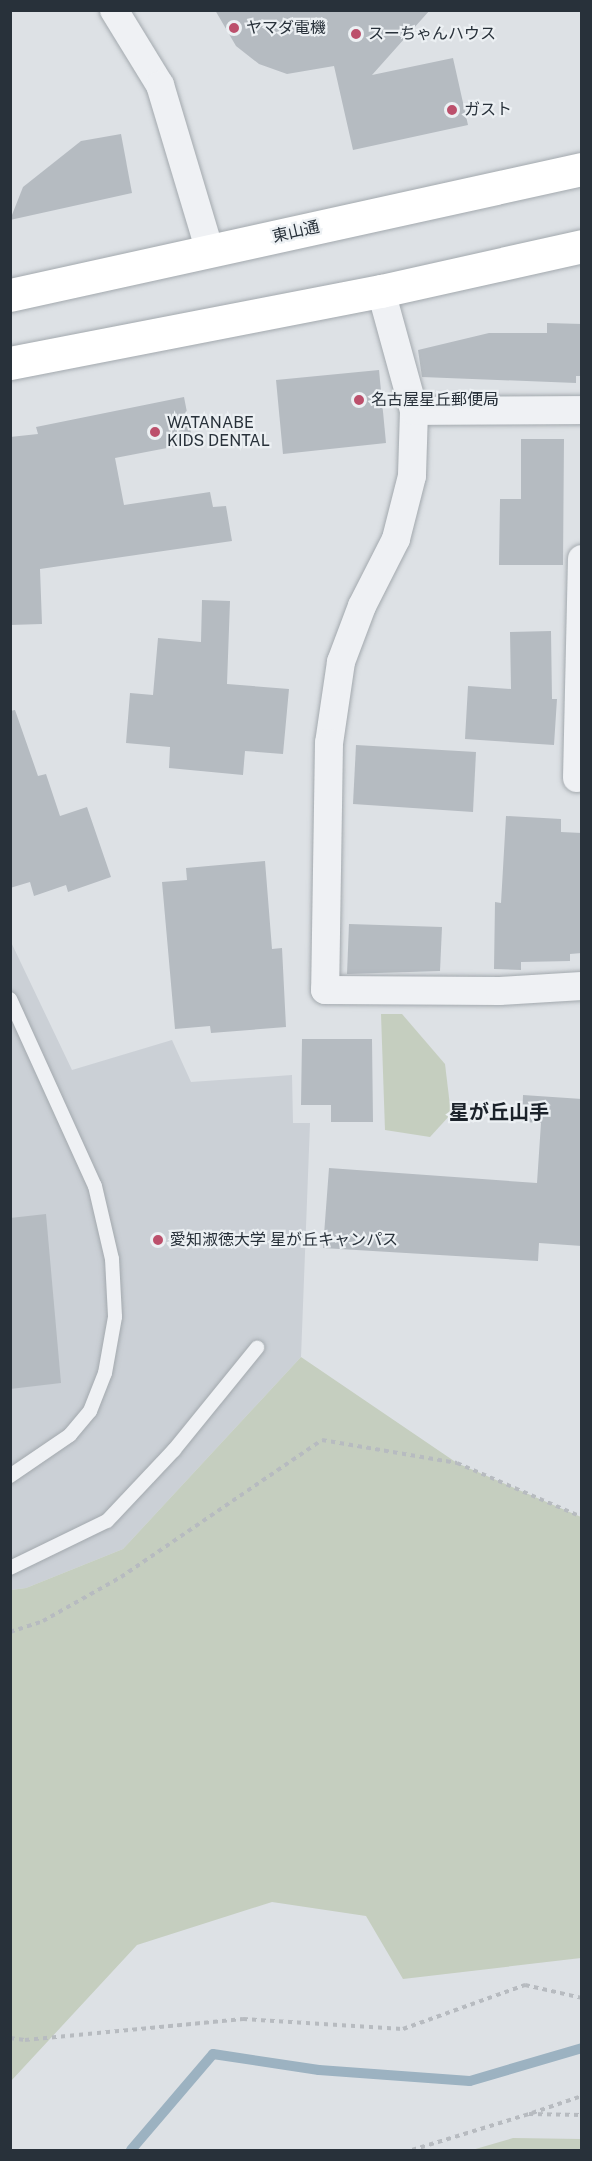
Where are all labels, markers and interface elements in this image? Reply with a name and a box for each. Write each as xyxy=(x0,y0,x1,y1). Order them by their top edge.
place label: ヤマダ電機 xyxy=(246,18,326,38)
marker: ヤマダ電機 xyxy=(227,21,241,35)
place label: スーちゃんハウス xyxy=(368,24,496,44)
marker: スーちゃんハウス xyxy=(349,27,363,41)
place label: ガスト xyxy=(464,100,512,120)
marker: ガスト xyxy=(445,103,459,117)
street label: 東山通 xyxy=(270,217,322,247)
place label: 名古屋星丘郵便局 xyxy=(371,390,499,410)
marker: 名古屋星丘郵便局 xyxy=(352,393,366,407)
place label: WATANABE KIDS DENTAL xyxy=(167,413,270,451)
marker: WATANABE KIDS DENTAL xyxy=(148,425,162,439)
district label: 星が丘山手 xyxy=(449,1100,549,1124)
place label: 愛知淑徳大学 星が丘キャンパス xyxy=(170,1230,398,1250)
marker: 愛知淑徳大学 星が丘キャンパス xyxy=(151,1233,165,1247)

